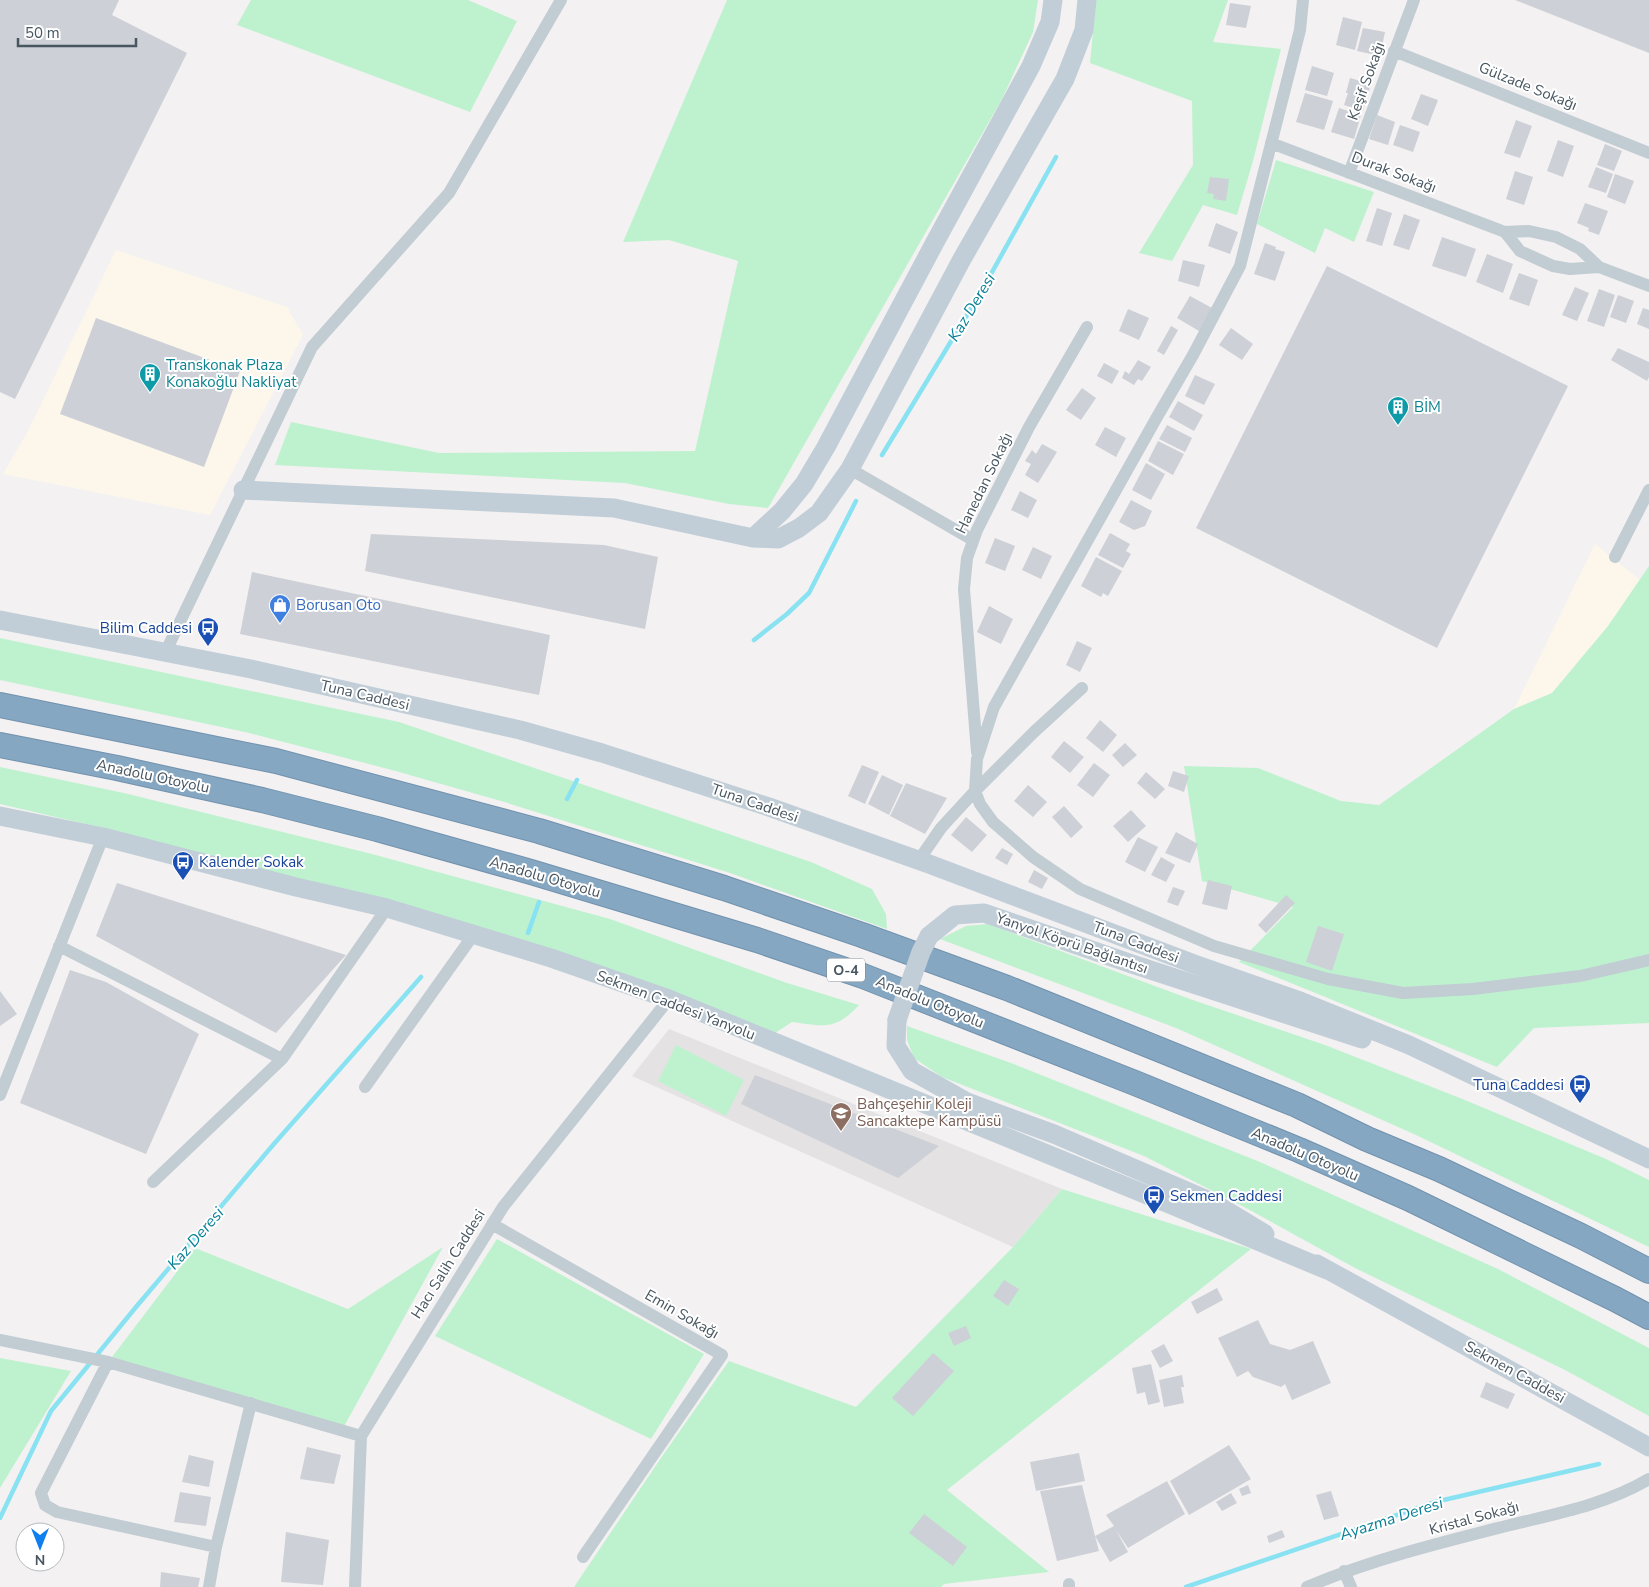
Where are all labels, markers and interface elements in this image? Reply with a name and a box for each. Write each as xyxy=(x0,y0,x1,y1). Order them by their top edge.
scale bar xyxy=(18,15,135,47)
text: 50 m xyxy=(25,23,60,43)
street label: Keşif Sokağı xyxy=(1343,39,1389,123)
street label: Gülzade Sokağı xyxy=(1476,57,1580,115)
street label: Durak Sokağı xyxy=(1349,147,1439,197)
water label: Kaz Deresi xyxy=(943,269,1001,346)
place label: Transkonak Plaza Konakoğlu Nakliyat xyxy=(166,355,297,392)
building icon: Transkonak Plaza Konakoğlu Nakliyat xyxy=(138,362,162,393)
building icon: BİM xyxy=(1386,395,1410,426)
place label: BİM xyxy=(1414,397,1441,417)
street label: Hanedan Sokağı xyxy=(951,429,1017,537)
shop icon: Borusan Oto xyxy=(268,593,292,624)
place label: Borusan Oto xyxy=(296,595,381,615)
bus stop icon: Bilim Caddesi xyxy=(196,616,220,647)
place label: Bilim Caddesi xyxy=(100,618,192,638)
street label: Tuna Caddesi xyxy=(319,675,411,715)
street label: Anadolu Otoyolu xyxy=(95,754,211,798)
street label: Tuna Caddesi xyxy=(709,779,801,827)
bus stop icon: Kalender Sokak xyxy=(171,850,195,881)
place label: Kalender Sokak xyxy=(199,852,304,872)
street label: Anadolu Otoyolu xyxy=(487,852,603,902)
street label: Yanyol Köprü Bağlantısı xyxy=(992,907,1151,978)
street label: Tuna Caddesi xyxy=(1090,916,1182,968)
road number: O-4 xyxy=(827,958,865,982)
street label: Sekmen Caddesi Yanyolu xyxy=(594,965,758,1045)
street label: Anadolu Otoyolu xyxy=(873,971,987,1033)
bus stop icon: Tuna Caddesi xyxy=(1568,1073,1592,1104)
place label: Tuna Caddesi xyxy=(1473,1075,1564,1095)
place label: Bahçeşehir Koleji Sancaktepe Kampüsü xyxy=(857,1094,1002,1131)
school or university icon: Bahçeşehir Koleji Sancaktepe Kampüsü xyxy=(829,1101,853,1132)
street label: Anadolu Otoyolu xyxy=(1248,1122,1362,1186)
bus stop icon: Sekmen Caddesi xyxy=(1142,1184,1166,1215)
place label: Sekmen Caddesi xyxy=(1170,1186,1282,1206)
water label: Kaz Deresi xyxy=(163,1203,229,1275)
street label: Hacı Salih Caddesi xyxy=(406,1206,490,1322)
street label: Emin Sokağı xyxy=(641,1285,723,1343)
street label: Sekmen Caddesi xyxy=(1461,1336,1569,1408)
water label: Ayazma Deresi xyxy=(1336,1492,1446,1546)
street label: Kristal Sokağı xyxy=(1427,1496,1521,1540)
north arrow xyxy=(15,1522,65,1572)
text: N xyxy=(35,1550,45,1569)

